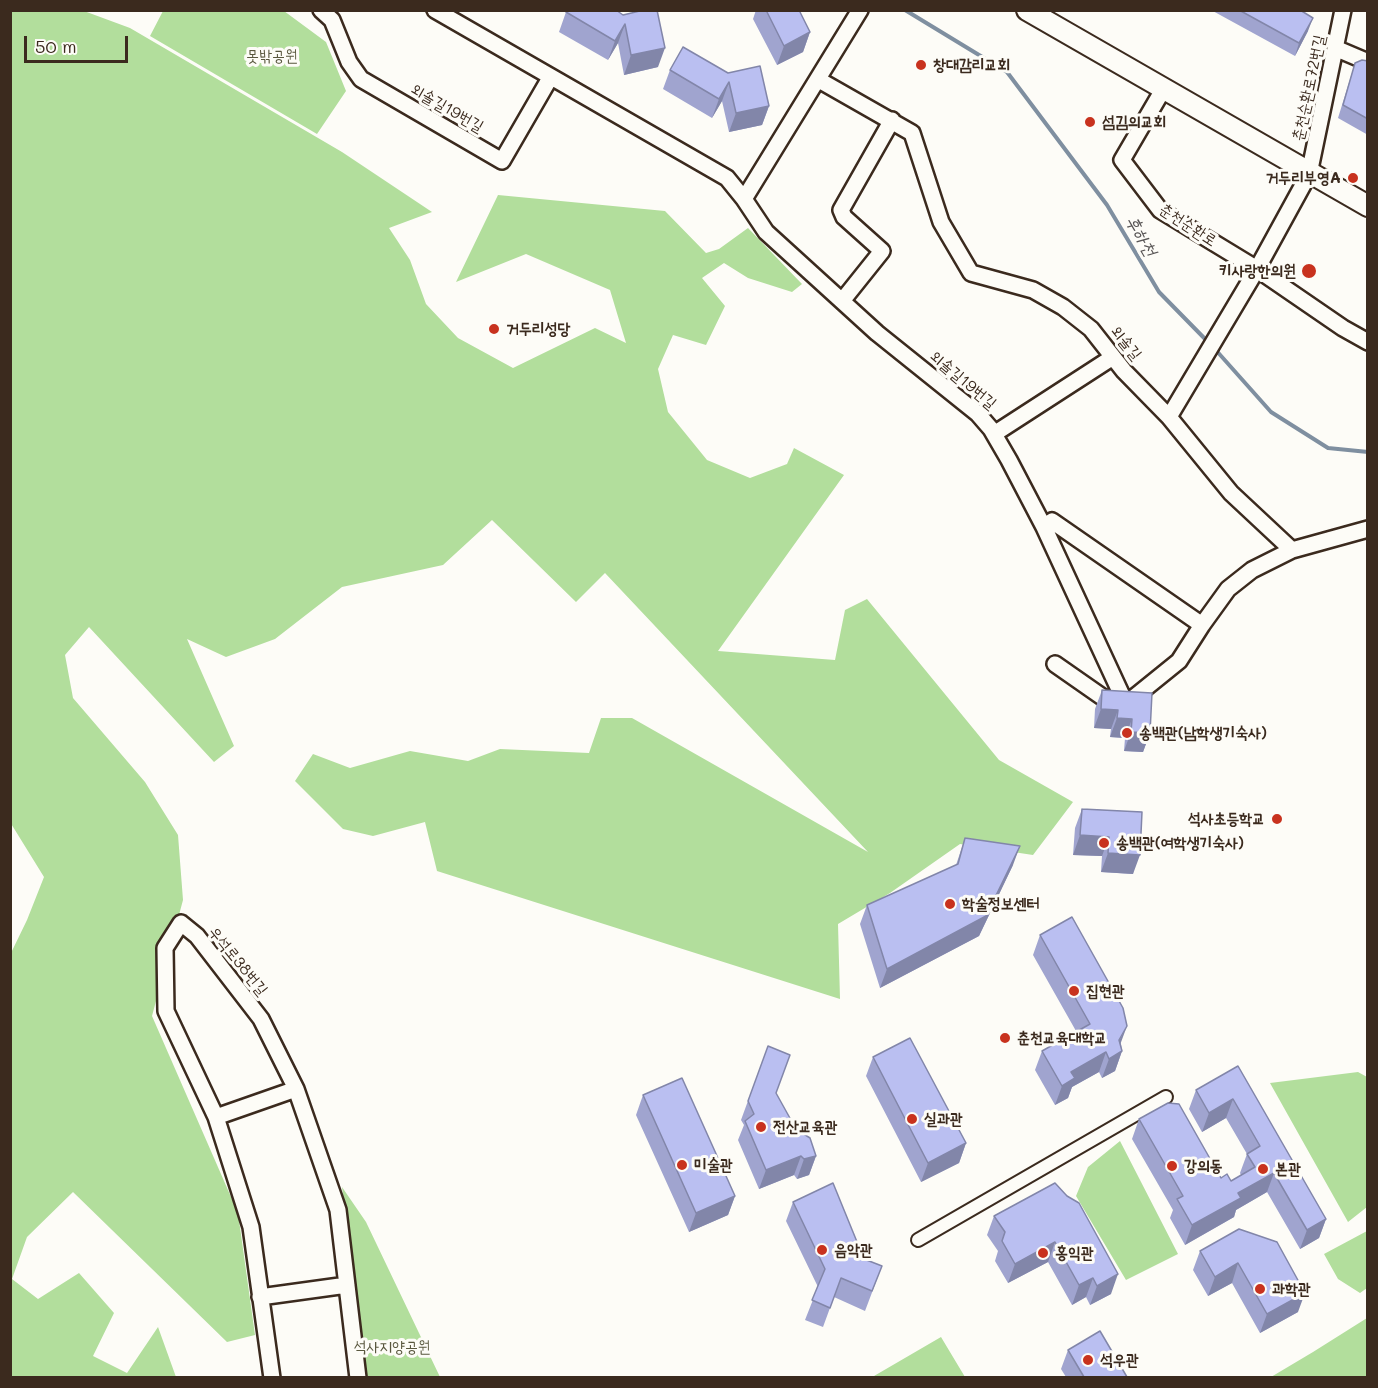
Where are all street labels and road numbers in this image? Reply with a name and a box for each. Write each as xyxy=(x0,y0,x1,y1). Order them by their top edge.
street label: 춘천순환로72번길 xyxy=(1288,33,1330,143)
street label: 외솔길19번길 xyxy=(407,79,487,137)
street label: 춘천순환로 xyxy=(1156,199,1220,251)
street label: 외솔길 xyxy=(1106,322,1146,364)
street label: 외솔길19번길 xyxy=(926,347,1000,413)
street label: 우석로38번길 xyxy=(204,923,272,999)

